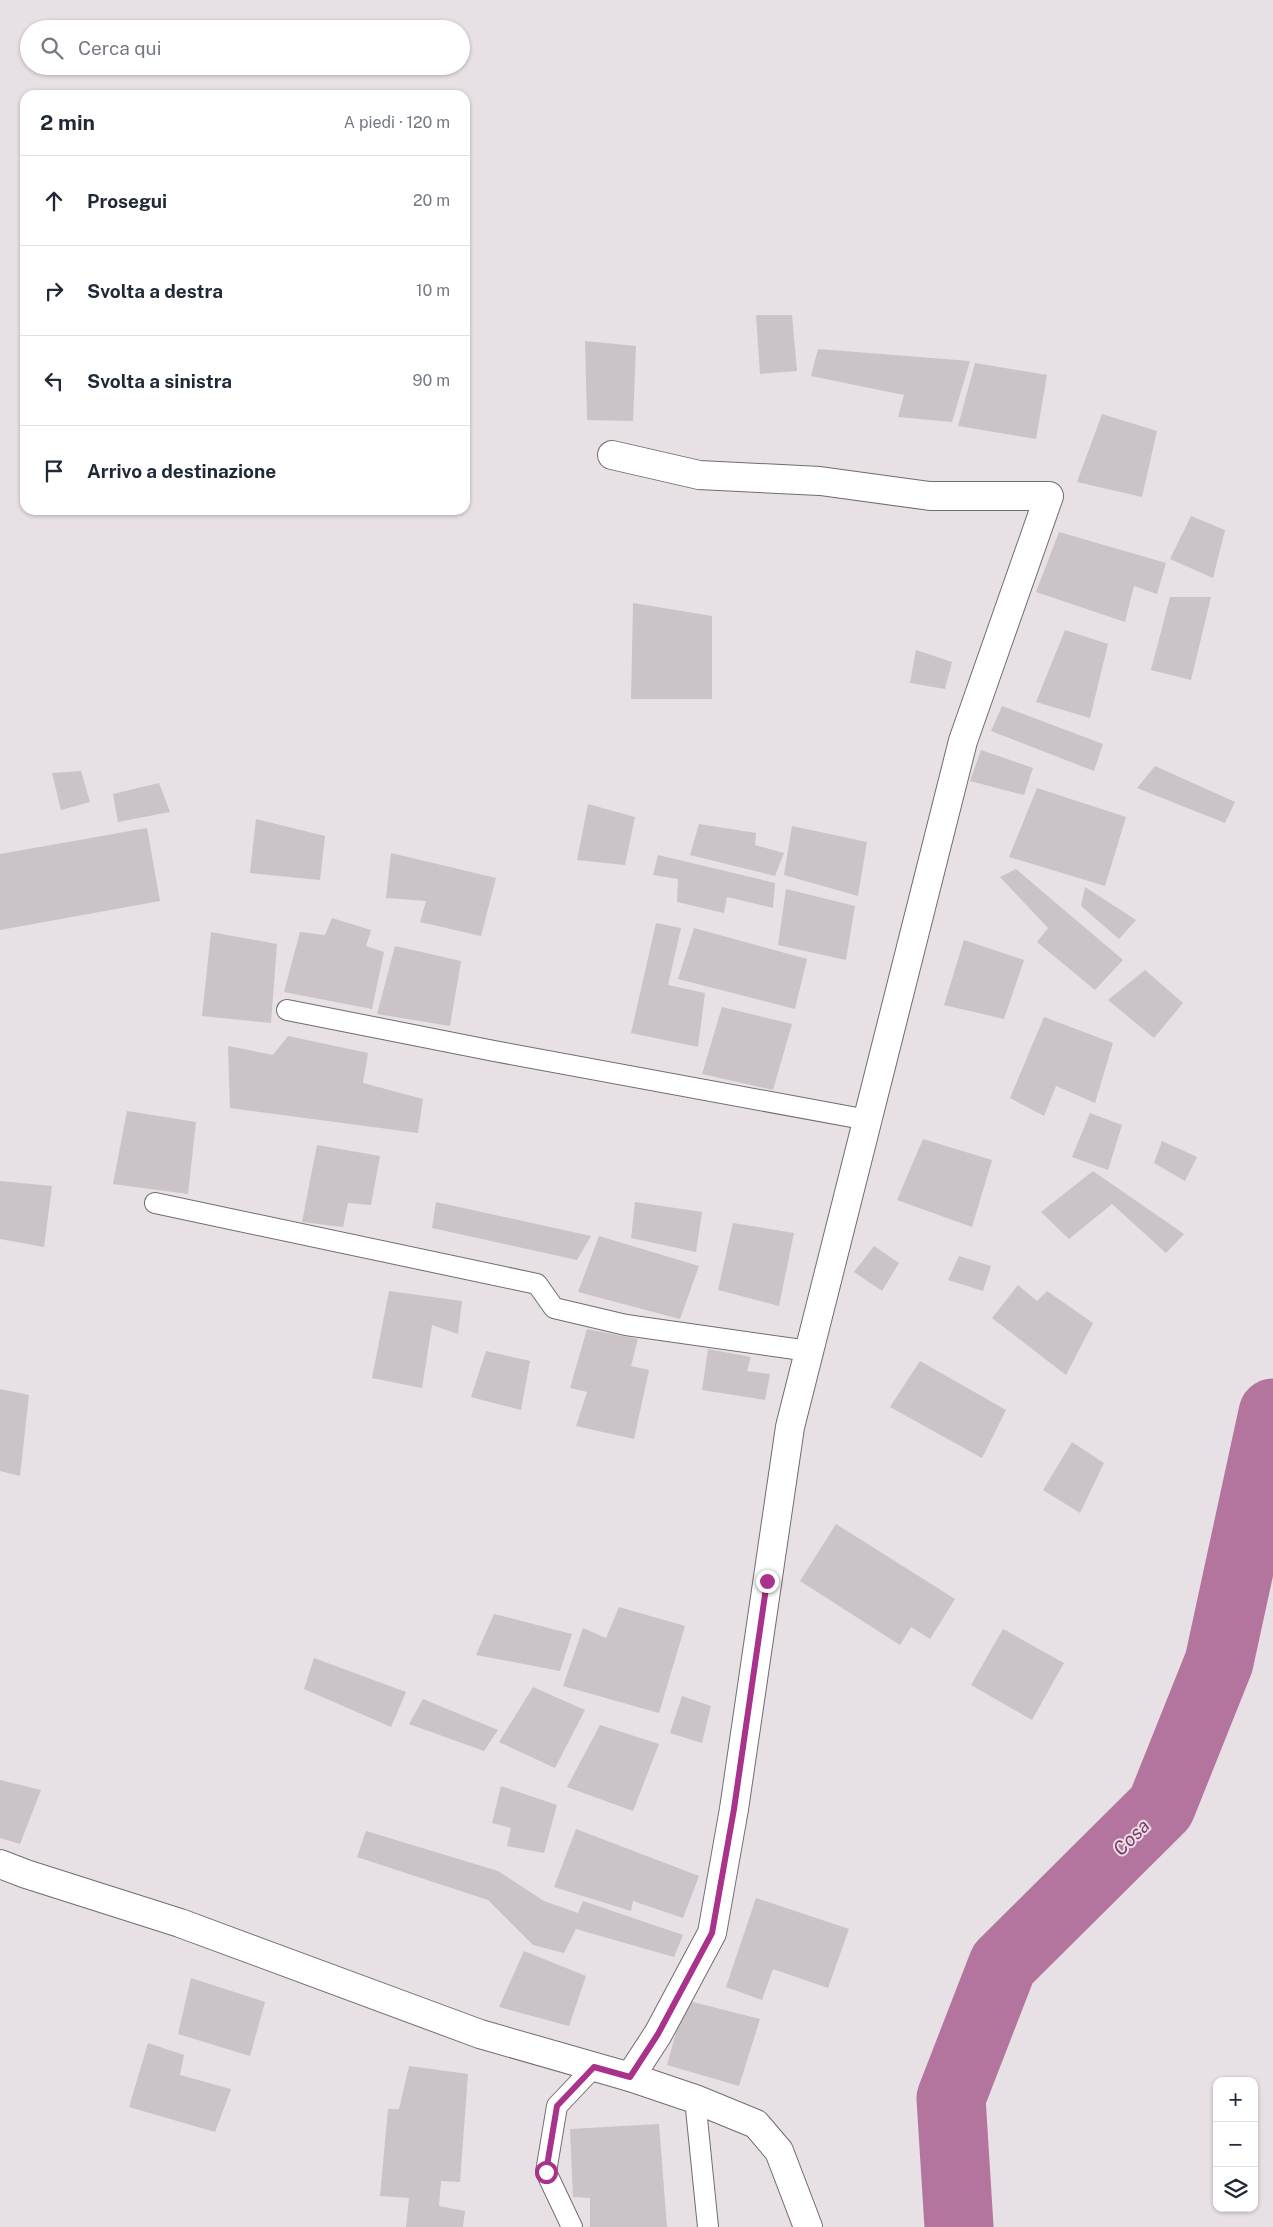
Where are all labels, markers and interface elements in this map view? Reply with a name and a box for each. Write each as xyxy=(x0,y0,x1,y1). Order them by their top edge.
search box xyxy=(20,20,470,75)
icon: search xyxy=(38,34,66,62)
text: Cerca qui xyxy=(78,37,161,59)
text: 2 min xyxy=(40,110,95,135)
text: A piedi · 120 m xyxy=(344,113,450,132)
icon: ahead xyxy=(40,187,68,215)
text: Prosegui xyxy=(87,190,167,212)
text: 20 m xyxy=(413,191,450,210)
icon: right xyxy=(40,277,68,305)
text: Svolta a destra xyxy=(87,280,223,302)
text: 10 m xyxy=(416,281,450,300)
icon: left xyxy=(40,367,68,395)
text: Svolta a sinistra xyxy=(87,370,232,392)
text: 90 m xyxy=(413,371,450,390)
icon: arrive xyxy=(40,457,68,485)
text: Arrivo a destinazione xyxy=(87,460,276,482)
route end xyxy=(756,1570,779,1593)
water label: Cosa xyxy=(1108,1814,1154,1860)
map controls xyxy=(1213,2077,1258,2212)
button: + xyxy=(1213,2077,1258,2122)
button: − xyxy=(1213,2122,1258,2167)
route start xyxy=(535,2161,558,2184)
button: layers xyxy=(1213,2167,1258,2212)

